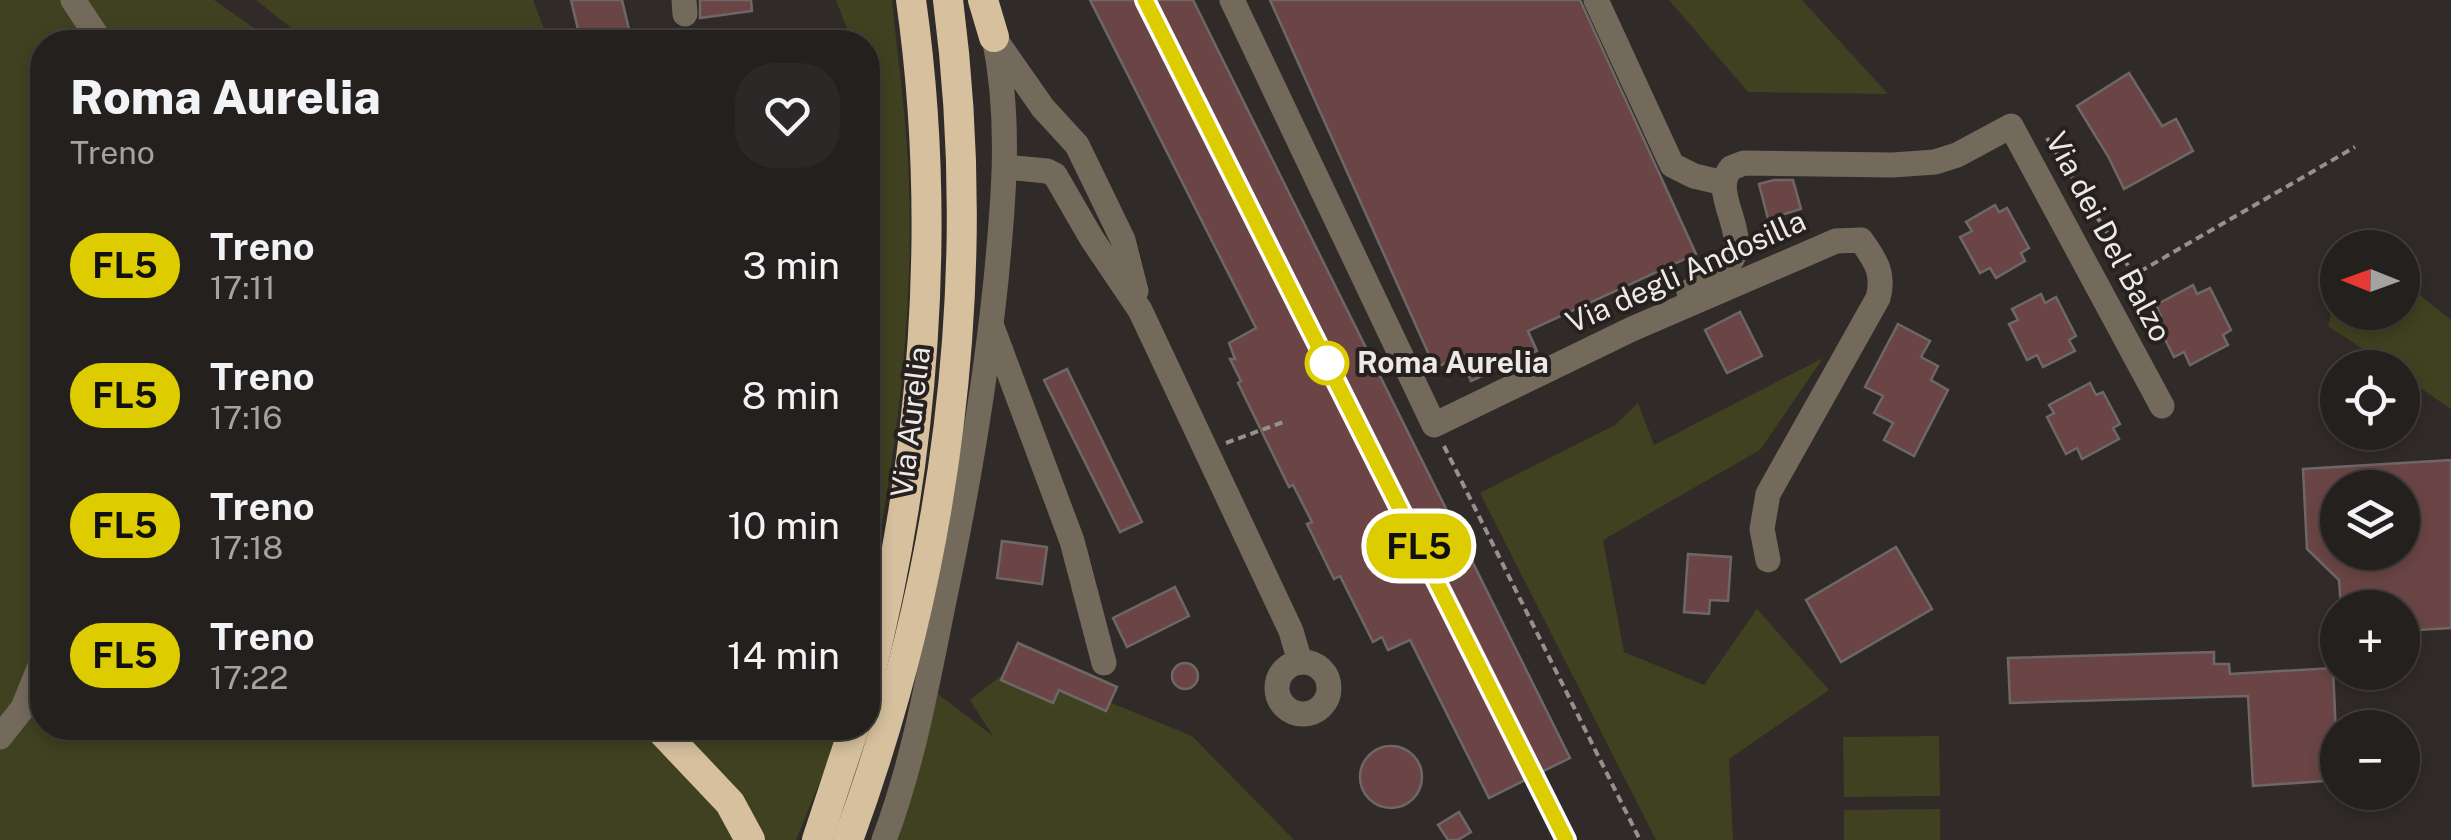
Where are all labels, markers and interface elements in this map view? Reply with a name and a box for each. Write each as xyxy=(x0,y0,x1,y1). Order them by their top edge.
button: heart xyxy=(735,63,840,168)
text: Roma Aurelia xyxy=(70,68,381,125)
street label: Via dei Del Balzo xyxy=(2038,126,2179,347)
text: Treno xyxy=(70,134,155,171)
street label: Via degli Andosilla xyxy=(1560,202,1811,340)
text: Treno xyxy=(210,224,315,269)
north arrow xyxy=(2320,230,2420,330)
map controls xyxy=(2320,230,2420,810)
text: 3 min xyxy=(742,243,840,288)
text: FL5 xyxy=(92,245,158,286)
text: 17:11 xyxy=(210,269,276,306)
marker: Roma Aurelia xyxy=(1306,342,1348,384)
street label: Via Aurelia xyxy=(883,344,937,499)
place label: Roma Aurelia xyxy=(1357,344,1549,380)
button: locate xyxy=(2320,350,2420,450)
text: Treno xyxy=(210,354,315,399)
text: 8 min xyxy=(742,373,840,418)
text: FL5 xyxy=(92,375,158,416)
text: 17:16 xyxy=(210,399,282,436)
button: layers xyxy=(2320,470,2420,570)
text: Treno xyxy=(210,484,315,529)
text: 10 min xyxy=(728,503,840,548)
text: FL5 xyxy=(92,505,158,546)
line badge: FL5 xyxy=(1362,514,1476,578)
text: FL5 xyxy=(1386,526,1452,567)
text: 17:18 xyxy=(210,529,283,566)
button: + xyxy=(2320,590,2420,690)
text: Treno xyxy=(210,614,315,659)
text: 14 min xyxy=(727,633,840,678)
text: FL5 xyxy=(92,635,158,676)
text: 17:22 xyxy=(210,659,288,696)
button: − xyxy=(2320,710,2420,810)

